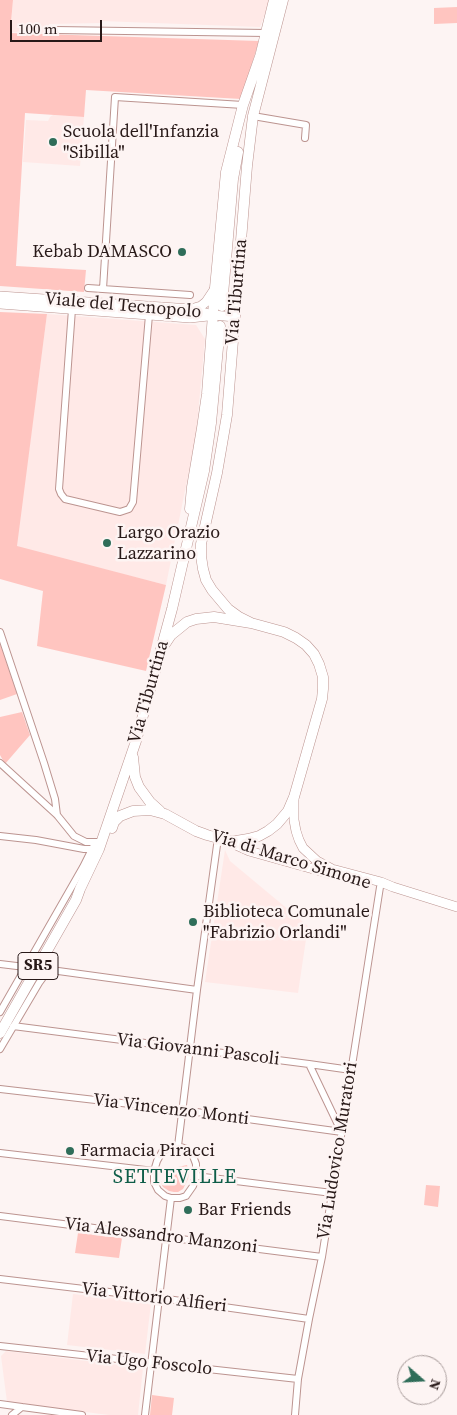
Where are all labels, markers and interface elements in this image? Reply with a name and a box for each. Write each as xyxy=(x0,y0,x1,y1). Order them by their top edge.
scale bar xyxy=(12,10,105,42)
text: 100 m xyxy=(18,18,58,39)
place label: Scuola dell'Infanzia "Sibilla" xyxy=(63,121,219,163)
marker: Scuola dell'Infanzia "Sibilla" xyxy=(47,136,59,148)
street label: Via Tiburtina xyxy=(222,238,252,346)
place label: Kebab DAMASCO xyxy=(32,241,172,263)
marker: Kebab DAMASCO xyxy=(176,246,188,258)
street label: Viale del Tecnopolo xyxy=(44,288,202,324)
place label: Largo Orazio Lazzarino xyxy=(117,522,220,564)
marker: Largo Orazio Lazzarino xyxy=(101,537,113,549)
street label: Via Tiburtina xyxy=(124,638,174,746)
street label: Via di Marco Simone xyxy=(208,825,374,895)
place label: Biblioteca Comunale "Fabrizio Orlandi" xyxy=(203,901,370,944)
marker: Biblioteca Comunale "Fabrizio Orlandi" xyxy=(187,916,199,928)
road number: SR5 xyxy=(18,952,58,979)
street label: Via Giovanni Pascoli xyxy=(115,1029,281,1071)
street label: Via Ludovico Muratori xyxy=(313,1060,363,1242)
street label: Via Vincenzo Monti xyxy=(92,1090,250,1130)
place label: Farmacia Piracci xyxy=(80,1140,215,1162)
marker: Farmacia Piracci xyxy=(64,1145,76,1157)
district label: SETTEVILLE xyxy=(112,1166,238,1190)
place label: Bar Friends xyxy=(198,1199,291,1221)
marker: Bar Friends xyxy=(182,1204,194,1216)
street label: Via Alessandro Manzoni xyxy=(63,1213,259,1259)
street label: Via Vittorio Alfieri xyxy=(80,1278,228,1318)
street label: Via Ugo Foscolo xyxy=(85,1346,213,1380)
north arrow xyxy=(397,1355,447,1405)
text: N xyxy=(424,1376,446,1393)

